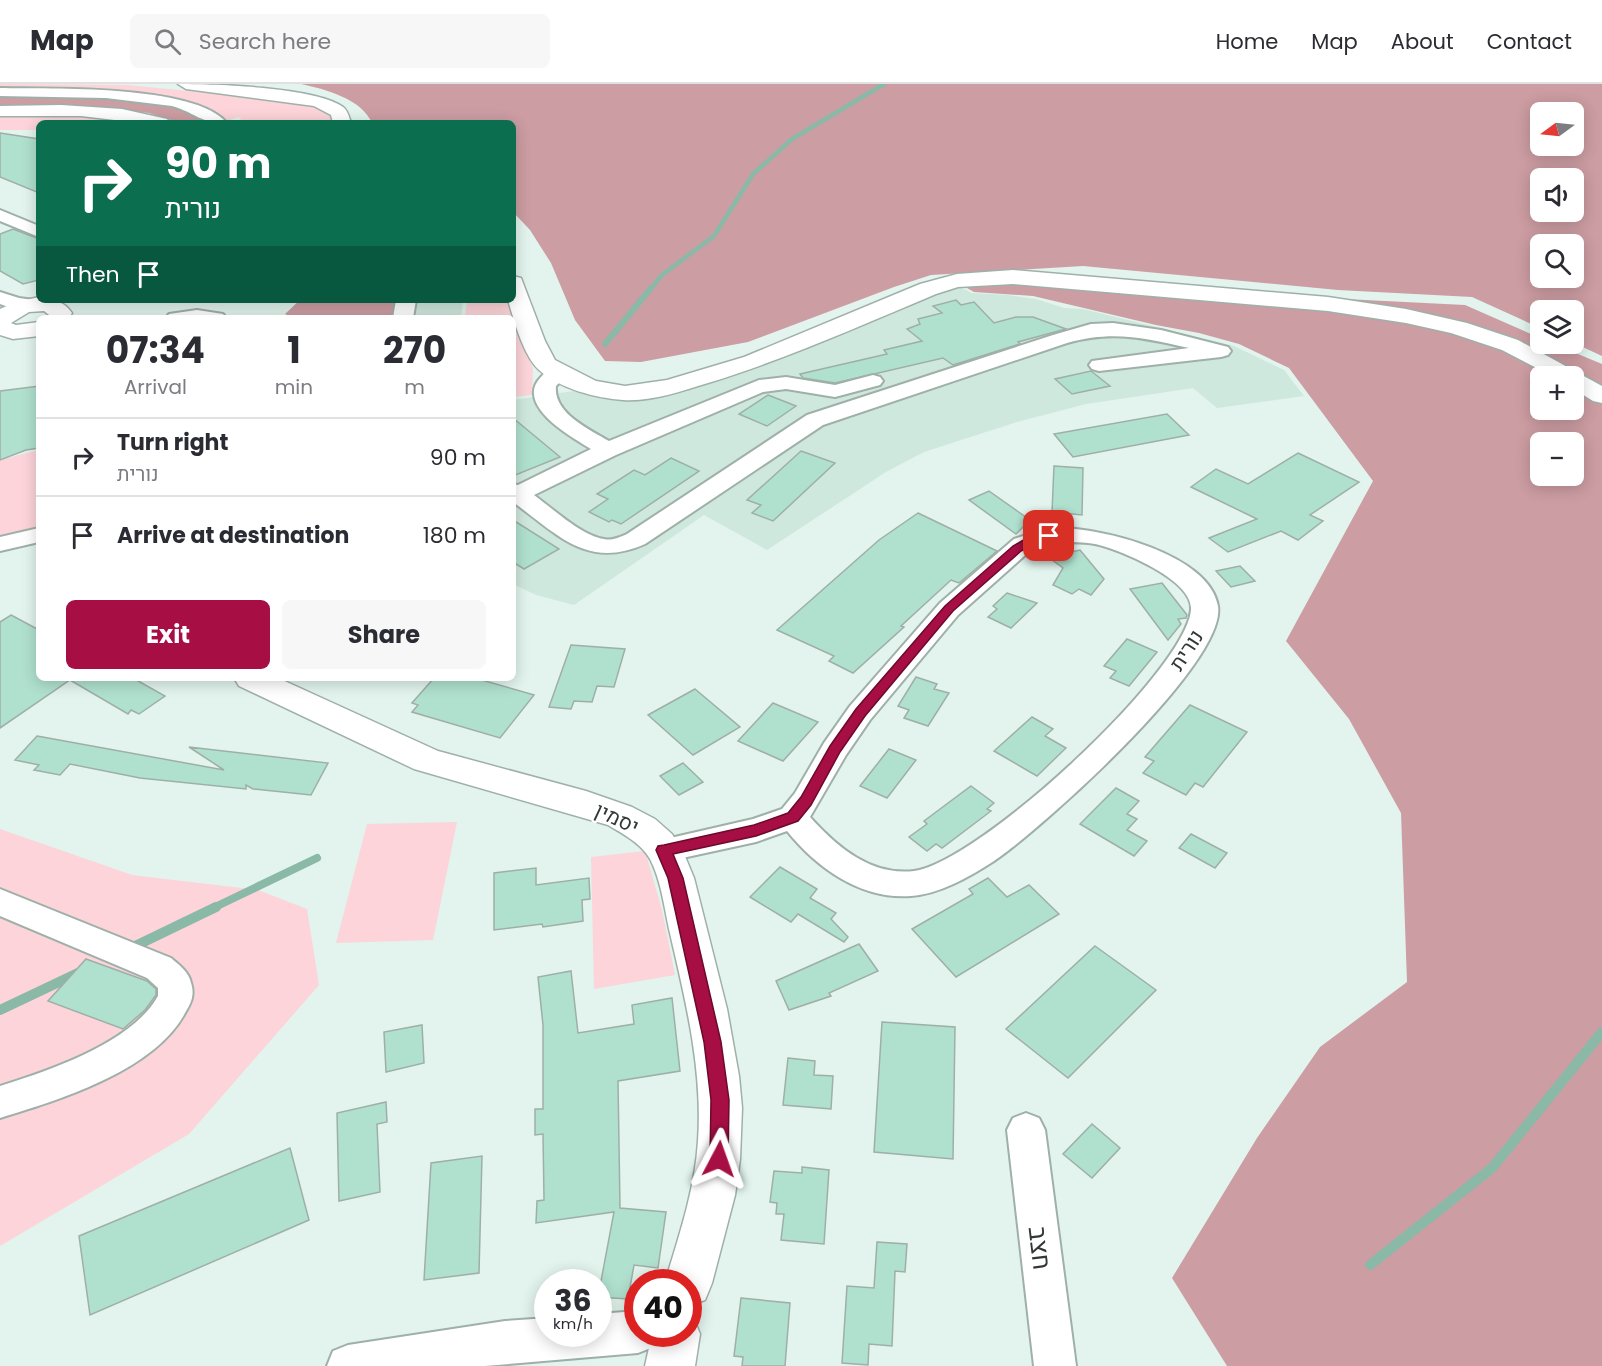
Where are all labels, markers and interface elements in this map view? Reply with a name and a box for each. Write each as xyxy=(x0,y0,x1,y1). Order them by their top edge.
search box xyxy=(130,14,550,68)
text: Map xyxy=(30,21,94,60)
icon: search xyxy=(151,25,184,58)
text: Search here xyxy=(199,26,331,57)
text: Home xyxy=(1216,27,1278,56)
text: Map xyxy=(1311,27,1358,56)
text: About xyxy=(1391,27,1454,56)
text: Contact xyxy=(1487,27,1572,56)
north arrow xyxy=(1530,102,1584,156)
map controls xyxy=(1530,102,1584,486)
text: 90 m xyxy=(165,134,272,193)
icon: right xyxy=(66,144,144,222)
button: sound xyxy=(1530,168,1584,222)
text: נורית xyxy=(165,190,221,227)
button: search xyxy=(1530,234,1584,288)
icon: arrive xyxy=(132,258,165,291)
text: Then xyxy=(66,259,120,290)
button: layers xyxy=(1530,300,1584,354)
text: 07:34 xyxy=(106,325,205,376)
text: 1 xyxy=(287,325,301,376)
text: 270 xyxy=(383,325,446,376)
button: + xyxy=(1530,366,1584,420)
text: Arrival xyxy=(124,373,187,401)
text: min xyxy=(275,373,313,401)
text: m xyxy=(404,373,425,401)
text: Turn right xyxy=(117,427,228,458)
button: − xyxy=(1530,432,1584,486)
icon: right xyxy=(66,441,99,474)
text: 90 m xyxy=(430,442,486,473)
text: נורית xyxy=(117,460,158,488)
pin xyxy=(1023,510,1074,561)
icon: arrive xyxy=(66,519,99,552)
icon: arrive xyxy=(1032,519,1065,552)
text: Arrive at destination xyxy=(117,520,349,551)
text: 180 m xyxy=(423,520,486,551)
button: Exit xyxy=(66,600,270,669)
button: Share xyxy=(282,600,486,669)
street label: נורית xyxy=(1162,624,1210,676)
street label: יסמין xyxy=(590,795,644,841)
position arrow xyxy=(687,1127,751,1191)
street label: חצב xyxy=(1019,1224,1061,1272)
speed limit sign: 40 xyxy=(624,1269,702,1347)
text: 36 xyxy=(554,1279,592,1322)
text: km/h xyxy=(553,1313,593,1334)

